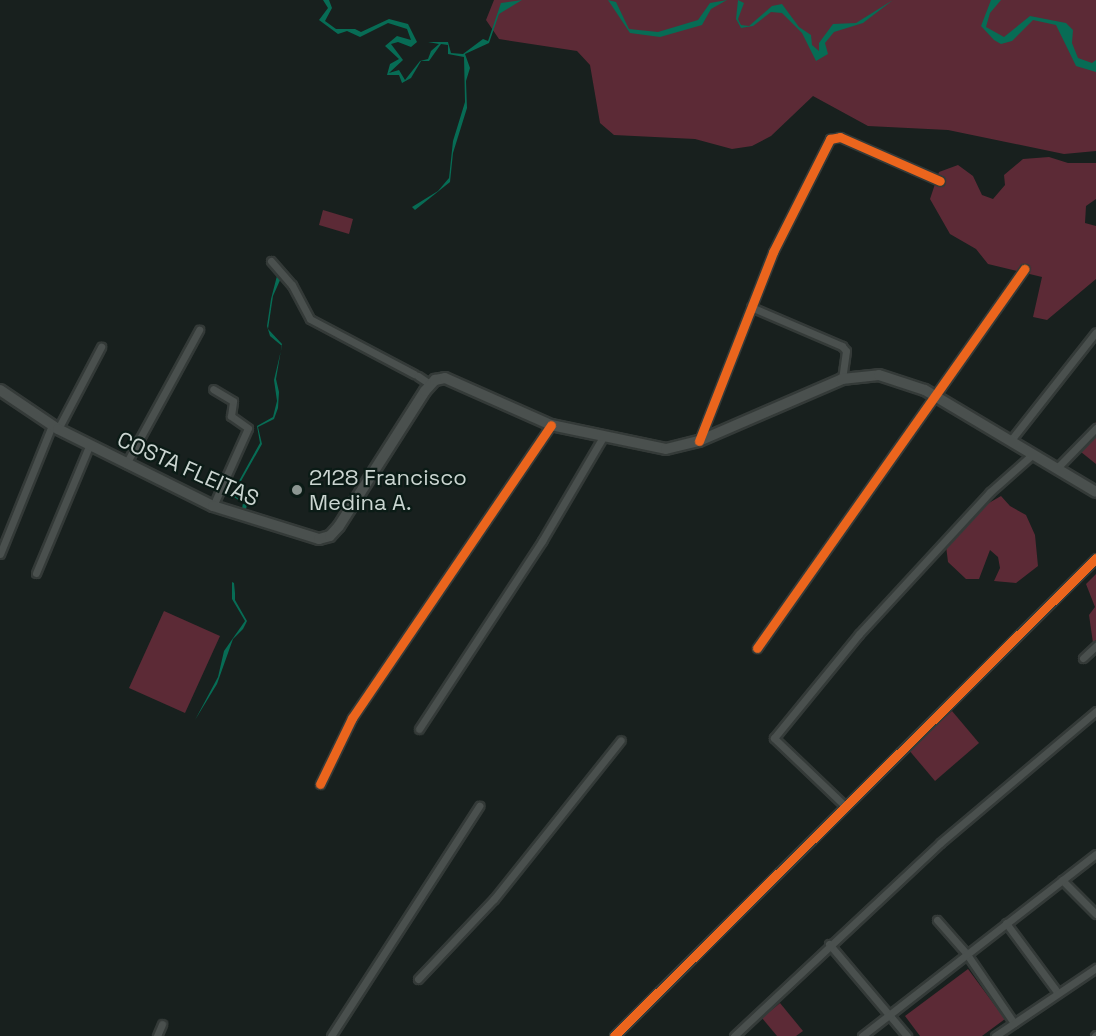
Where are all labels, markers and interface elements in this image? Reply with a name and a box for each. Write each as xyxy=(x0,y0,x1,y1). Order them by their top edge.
street label: COSTA FLEITAS xyxy=(113,426,263,512)
place label: 2128 Francisco Medina A. xyxy=(309,464,467,516)
marker: 2128 Francisco Medina A. xyxy=(290,483,304,497)

